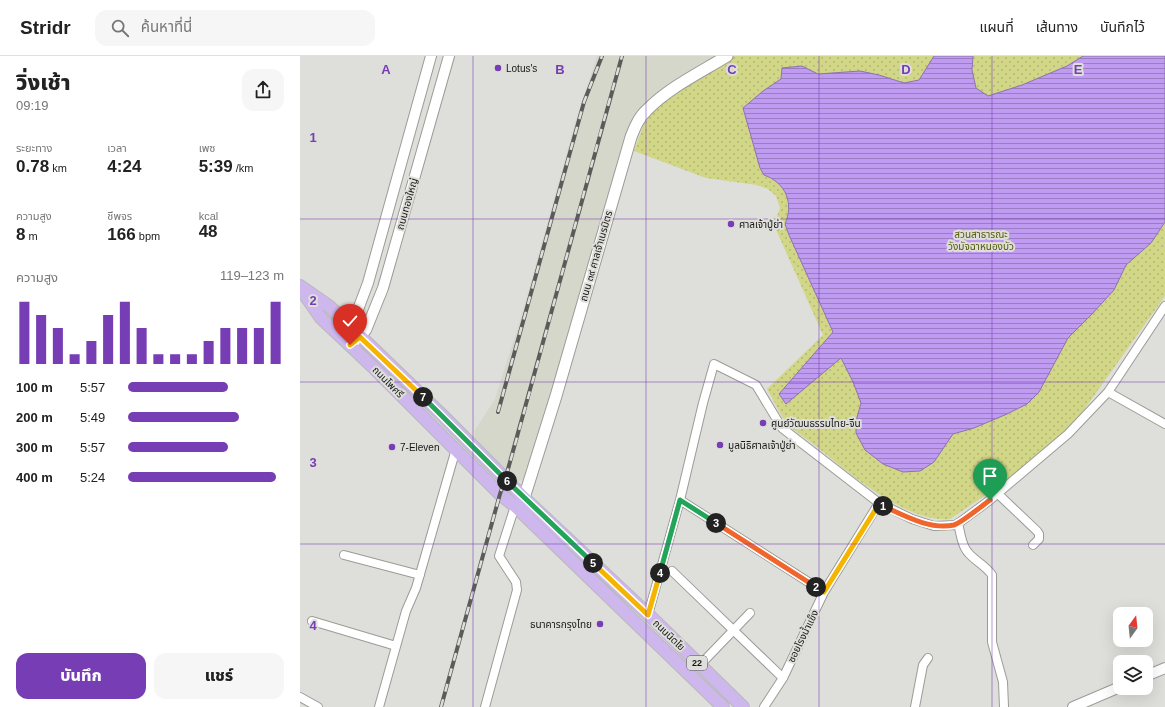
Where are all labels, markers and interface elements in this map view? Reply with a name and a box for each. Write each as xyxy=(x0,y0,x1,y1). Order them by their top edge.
search box xyxy=(95,10,375,46)
text: Stridr xyxy=(20,17,71,38)
icon: search xyxy=(109,17,131,39)
text: ค้นหาที่นี่ xyxy=(141,18,192,35)
text: แผนที่ xyxy=(980,19,1014,35)
text: เส้นทาง xyxy=(1036,19,1078,35)
text: บันทึกไว้ xyxy=(1100,19,1145,35)
text: A xyxy=(381,62,391,77)
text: B xyxy=(555,62,565,77)
text: C xyxy=(727,62,737,77)
text: D xyxy=(901,62,911,77)
text: E xyxy=(1074,62,1083,77)
marker: Lotus's xyxy=(493,63,503,73)
place label: Lotus's xyxy=(506,63,537,74)
button: share xyxy=(242,69,284,111)
text: วิ่งเช้า xyxy=(16,70,71,95)
text: 09:19 xyxy=(16,98,49,113)
text: 1 xyxy=(309,130,317,145)
text: ระยะทาง xyxy=(16,142,52,154)
text: เวลา xyxy=(107,142,127,154)
text: เพซ xyxy=(199,142,215,154)
text: 0.78 xyxy=(16,157,49,176)
text: 4:24 xyxy=(107,157,141,176)
text: 5:39 xyxy=(199,157,233,176)
text: km xyxy=(49,162,67,174)
text: /km xyxy=(233,162,253,174)
street label: ถนนทองใหญ่ xyxy=(393,177,420,231)
street label: ถนน ๓๙ ศาลเจ้าเนรมิตร xyxy=(578,209,614,303)
text: ความสูง xyxy=(16,210,52,222)
text: ชีพจร xyxy=(107,210,132,222)
text: kcal xyxy=(199,210,218,222)
place label: ศาลเจ้าปู่ย่า xyxy=(739,218,783,231)
marker: ศาลเจ้าปู่ย่า xyxy=(726,219,736,229)
text: 48 xyxy=(199,222,218,241)
text: 8 xyxy=(16,225,25,244)
text: 166 xyxy=(107,225,136,244)
park label: สวนสาธารณะ วังมัจฉาหนองบัว xyxy=(948,229,1014,252)
text: m xyxy=(25,230,38,242)
text: bpm xyxy=(136,230,160,242)
text: 119–123 m xyxy=(220,268,284,283)
text: ความสูง xyxy=(16,270,58,285)
text: 2 xyxy=(309,293,317,308)
pin xyxy=(333,304,367,345)
icon: check xyxy=(339,310,361,332)
street label: ถนนโพศรี xyxy=(370,364,406,400)
text: 100 m xyxy=(16,380,53,395)
text: 5:57 xyxy=(80,380,105,395)
pin: 7 xyxy=(413,387,433,407)
text: 7 xyxy=(420,391,426,403)
text: 200 m xyxy=(16,410,53,425)
text: 5:49 xyxy=(80,410,105,425)
marker: ศูนย์วัฒนธรรมไทย-จีน xyxy=(758,418,768,428)
place label: ศูนย์วัฒนธรรมไทย-จีน xyxy=(771,418,861,430)
place label: มูลนิธิศาลเจ้าปู่ย่า xyxy=(728,439,796,452)
text: 300 m xyxy=(16,440,53,455)
text: 5:57 xyxy=(80,440,105,455)
marker: มูลนิธิศาลเจ้าปู่ย่า xyxy=(715,440,725,450)
marker: 7-Eleven xyxy=(387,442,397,452)
place label: 7-Eleven xyxy=(400,442,439,453)
text: 3 xyxy=(309,455,317,470)
pin xyxy=(973,459,1007,500)
icon: arrive xyxy=(979,465,1001,487)
text: 400 m xyxy=(16,470,53,485)
text: 5:24 xyxy=(80,470,105,485)
pin: 6 xyxy=(497,471,517,491)
text: 6 xyxy=(504,475,510,487)
pin: 1 xyxy=(873,496,893,516)
text: 1 xyxy=(880,500,886,512)
pin: 3 xyxy=(706,513,726,533)
text: 3 xyxy=(713,517,719,529)
pin: 5 xyxy=(583,553,603,573)
text: 5 xyxy=(590,557,596,569)
pin: 4 xyxy=(650,563,670,583)
text: 4 xyxy=(657,567,663,579)
pin: 2 xyxy=(806,577,826,597)
text: 2 xyxy=(813,581,819,593)
street label: ซอยโรงน้ำแข็ง xyxy=(784,607,820,664)
north arrow xyxy=(1113,607,1153,647)
map controls xyxy=(1113,607,1153,695)
street label: ถนนนิตโย xyxy=(651,617,687,653)
text: 4 xyxy=(309,618,317,633)
place label: ธนาคารกรุงไทย xyxy=(530,619,592,631)
marker: ธนาคารกรุงไทย xyxy=(595,619,605,629)
button: บันทึก xyxy=(16,653,146,699)
button: แชร์ xyxy=(154,653,284,699)
button: layers xyxy=(1113,655,1153,695)
road number: 22 xyxy=(687,656,707,670)

